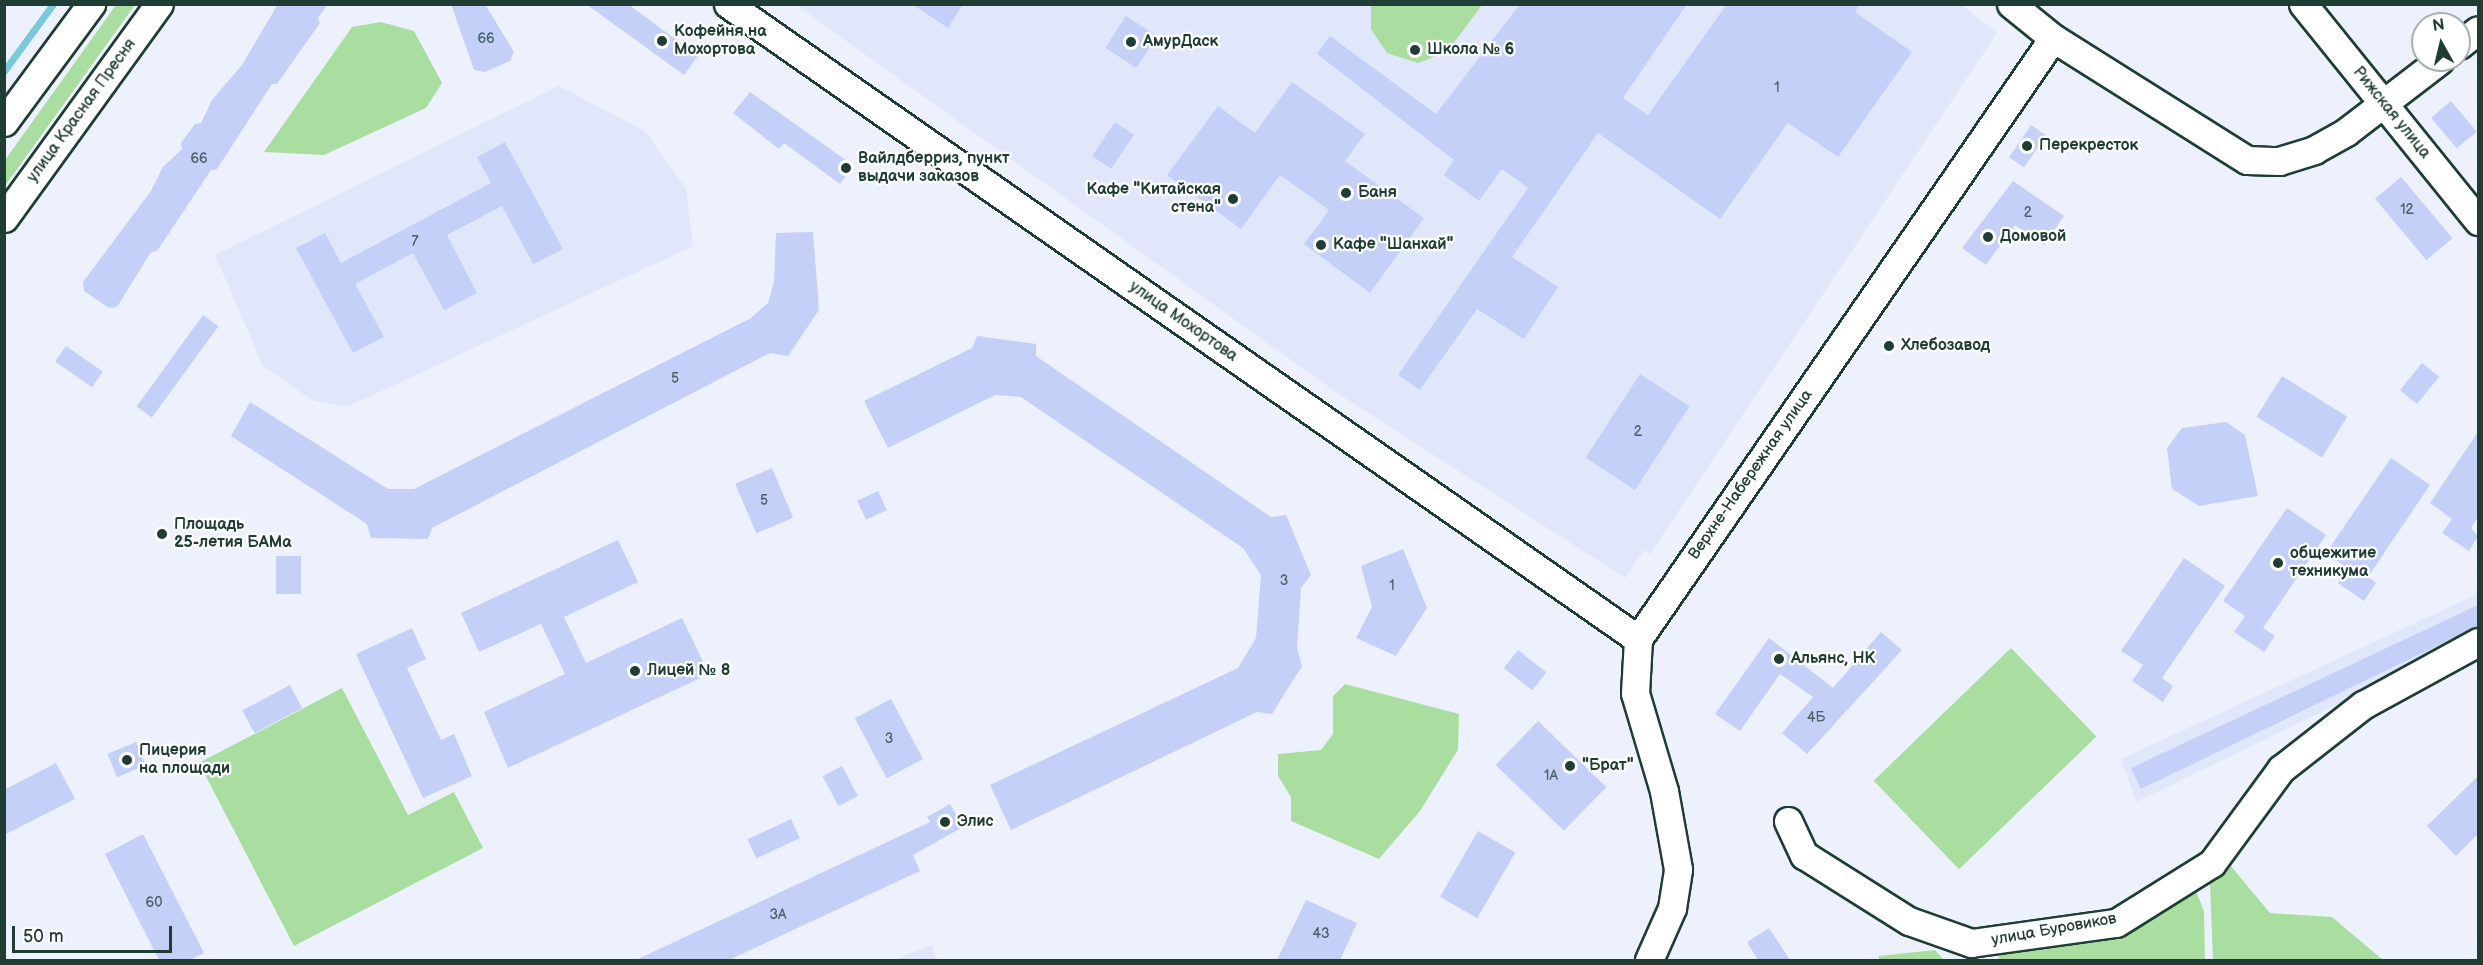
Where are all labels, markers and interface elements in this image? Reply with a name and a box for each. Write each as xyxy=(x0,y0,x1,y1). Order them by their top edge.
north arrow xyxy=(2411,12,2471,72)
text: N xyxy=(2431,15,2446,36)
place label: Кофейня на Мохортова xyxy=(674,22,766,60)
house number: 66 xyxy=(477,31,495,47)
place label: АмурДаск xyxy=(1143,32,1218,52)
marker: Кофейня на Мохортова xyxy=(655,34,669,48)
marker: АмурДаск xyxy=(1124,35,1138,49)
street label: улица Красная Пресня xyxy=(23,36,141,186)
place label: Школа № 6 xyxy=(1427,40,1514,60)
marker: Школа № 6 xyxy=(1408,43,1422,57)
street label: Рижская улица xyxy=(2348,63,2434,163)
house number: 1 xyxy=(1774,80,1780,96)
place label: Перекресток xyxy=(2039,136,2138,156)
marker: Перекресток xyxy=(2020,139,2034,153)
place label: Вайлдберриз, пункт выдачи заказов xyxy=(858,149,1010,187)
house number: 66 xyxy=(190,151,208,167)
marker: Вайлдберриз, пункт выдачи заказов xyxy=(839,161,853,175)
place label: Кафе "Китайская стена" xyxy=(1086,180,1221,218)
place label: Баня xyxy=(1358,183,1397,203)
marker: Баня xyxy=(1339,186,1353,200)
marker: Кафе "Китайская стена" xyxy=(1226,192,1240,206)
house number: 12 xyxy=(2400,202,2414,218)
house number: 2 xyxy=(2024,205,2032,221)
place label: Домовой xyxy=(2000,227,2066,247)
marker: Домовой xyxy=(1981,230,1995,244)
house number: 7 xyxy=(412,234,418,250)
place label: Кафе "Шанхай" xyxy=(1333,235,1454,255)
marker: Кафе "Шанхай" xyxy=(1314,238,1328,252)
street label: улица Мохортова xyxy=(1125,278,1241,366)
place label: Хлебозавод xyxy=(1901,336,1990,356)
marker: Хлебозавод xyxy=(1882,339,1896,353)
house number: 5 xyxy=(671,371,679,387)
street label: Верхне-Набережная улица xyxy=(1685,386,1817,564)
house number: 2 xyxy=(1634,424,1642,440)
house number: 5 xyxy=(760,493,768,509)
place label: Площадь 25-летия БАМа xyxy=(174,515,291,553)
marker: Площадь 25-летия БАМа xyxy=(155,527,169,541)
place label: общежитие техникума xyxy=(2290,544,2376,582)
marker: общежитие техникума xyxy=(2271,556,2285,570)
house number: 3 xyxy=(1280,573,1288,589)
house number: 1 xyxy=(1389,578,1395,594)
place label: Альянс, НК xyxy=(1791,649,1875,669)
marker: Альянс, НК xyxy=(1772,652,1786,666)
place label: Лицей № 8 xyxy=(647,661,730,681)
marker: Лицей № 8 xyxy=(628,664,642,678)
house number: 4Б xyxy=(1807,710,1825,726)
house number: 3 xyxy=(885,731,893,747)
place label: Пицерия на площади xyxy=(139,741,230,779)
marker: Пицерия на площади xyxy=(120,753,134,767)
place label: "Брат" xyxy=(1582,756,1634,776)
marker: "Брат" xyxy=(1563,759,1577,773)
house number: 1А xyxy=(1544,768,1558,784)
place label: Элис xyxy=(957,812,994,832)
marker: Элис xyxy=(938,815,952,829)
house number: 60 xyxy=(146,895,162,911)
house number: 3А xyxy=(769,907,787,923)
street label: улица Буровиков xyxy=(1990,910,2118,950)
scale bar xyxy=(15,914,176,952)
text: 50 m xyxy=(23,926,64,947)
house number: 43 xyxy=(1312,926,1330,942)

